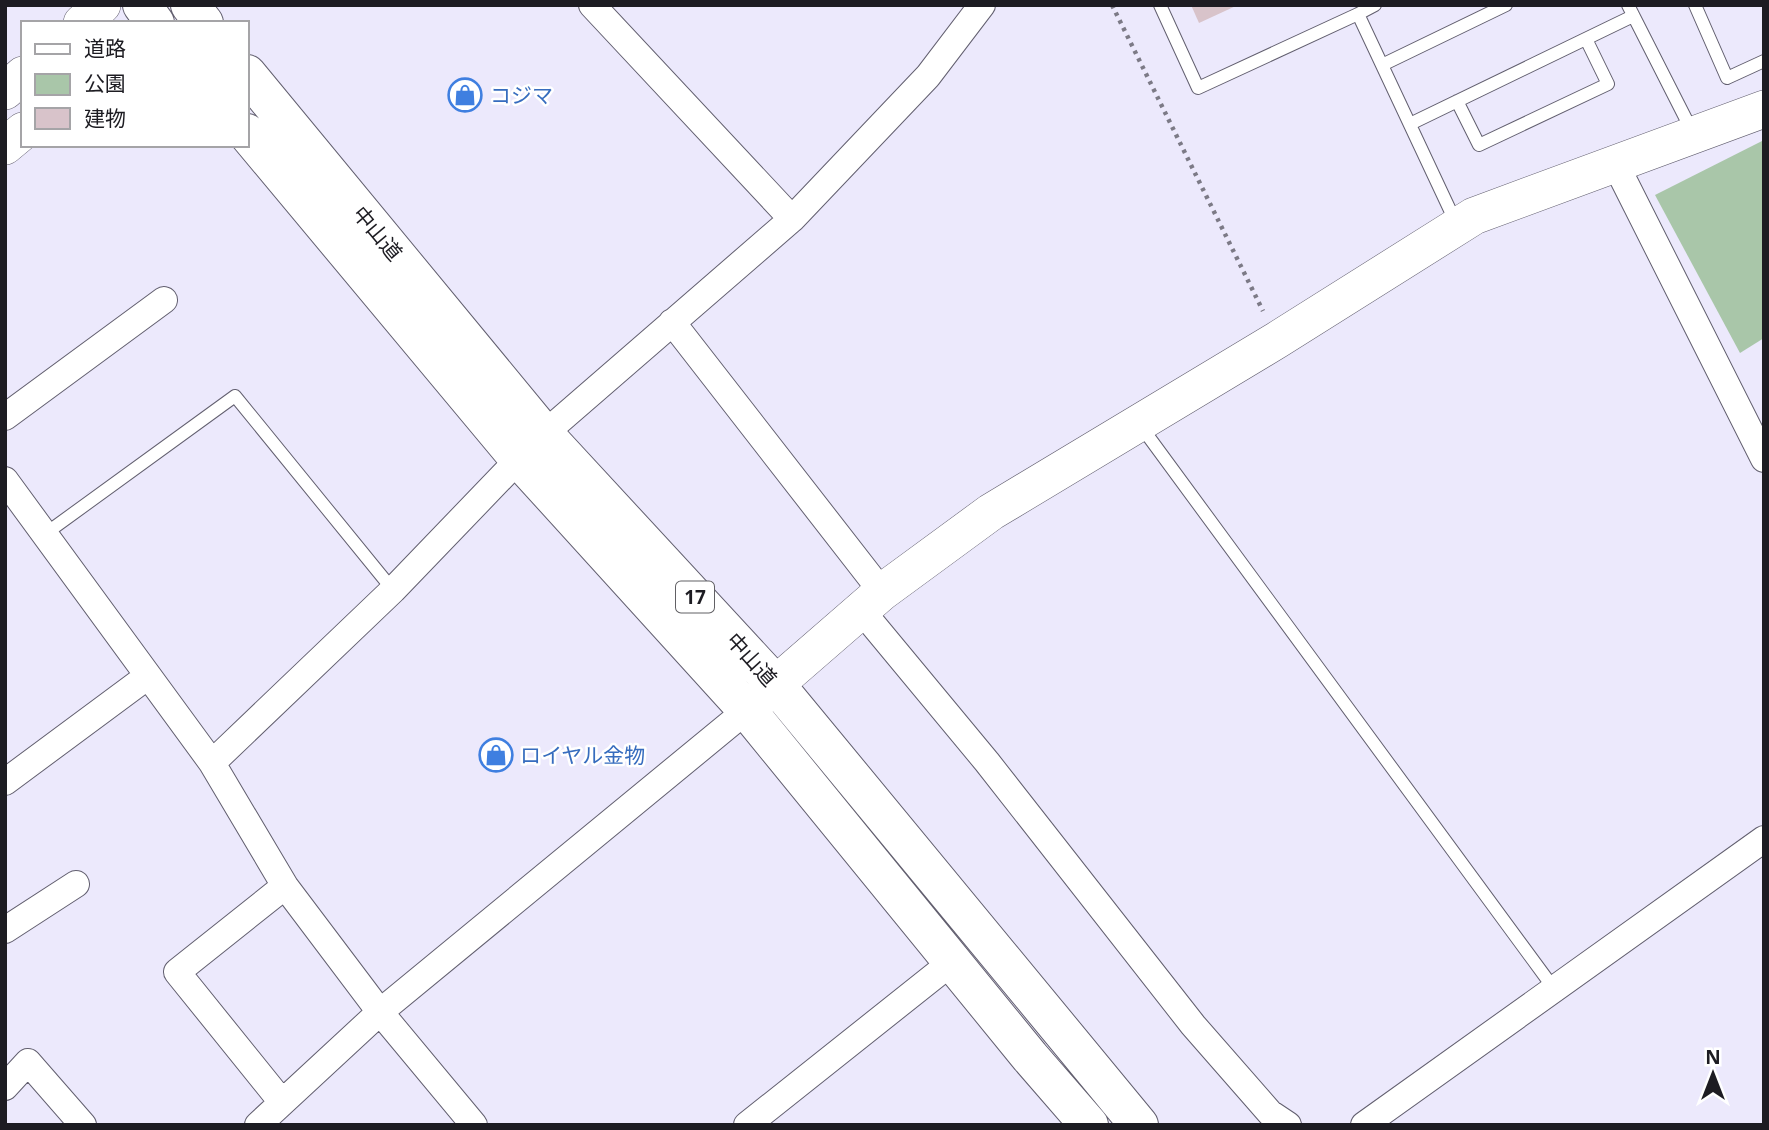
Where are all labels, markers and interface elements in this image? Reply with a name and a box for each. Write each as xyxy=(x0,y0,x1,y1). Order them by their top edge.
legend xyxy=(21,21,248,147)
text: 道路 xyxy=(84,34,126,62)
text: 公園 xyxy=(84,69,126,97)
shop icon: コジマ xyxy=(446,76,484,114)
place label: コジマ xyxy=(490,81,553,109)
text: 建物 xyxy=(84,104,126,132)
street label: 中山道 xyxy=(347,200,409,266)
road number: 17 xyxy=(676,582,714,612)
street label: 中山道 xyxy=(721,626,783,692)
shop icon: ロイヤル金物 xyxy=(477,736,515,774)
place label: ロイヤル金物 xyxy=(520,741,645,769)
north arrow xyxy=(1678,1039,1748,1109)
text: N xyxy=(1705,1044,1721,1070)

